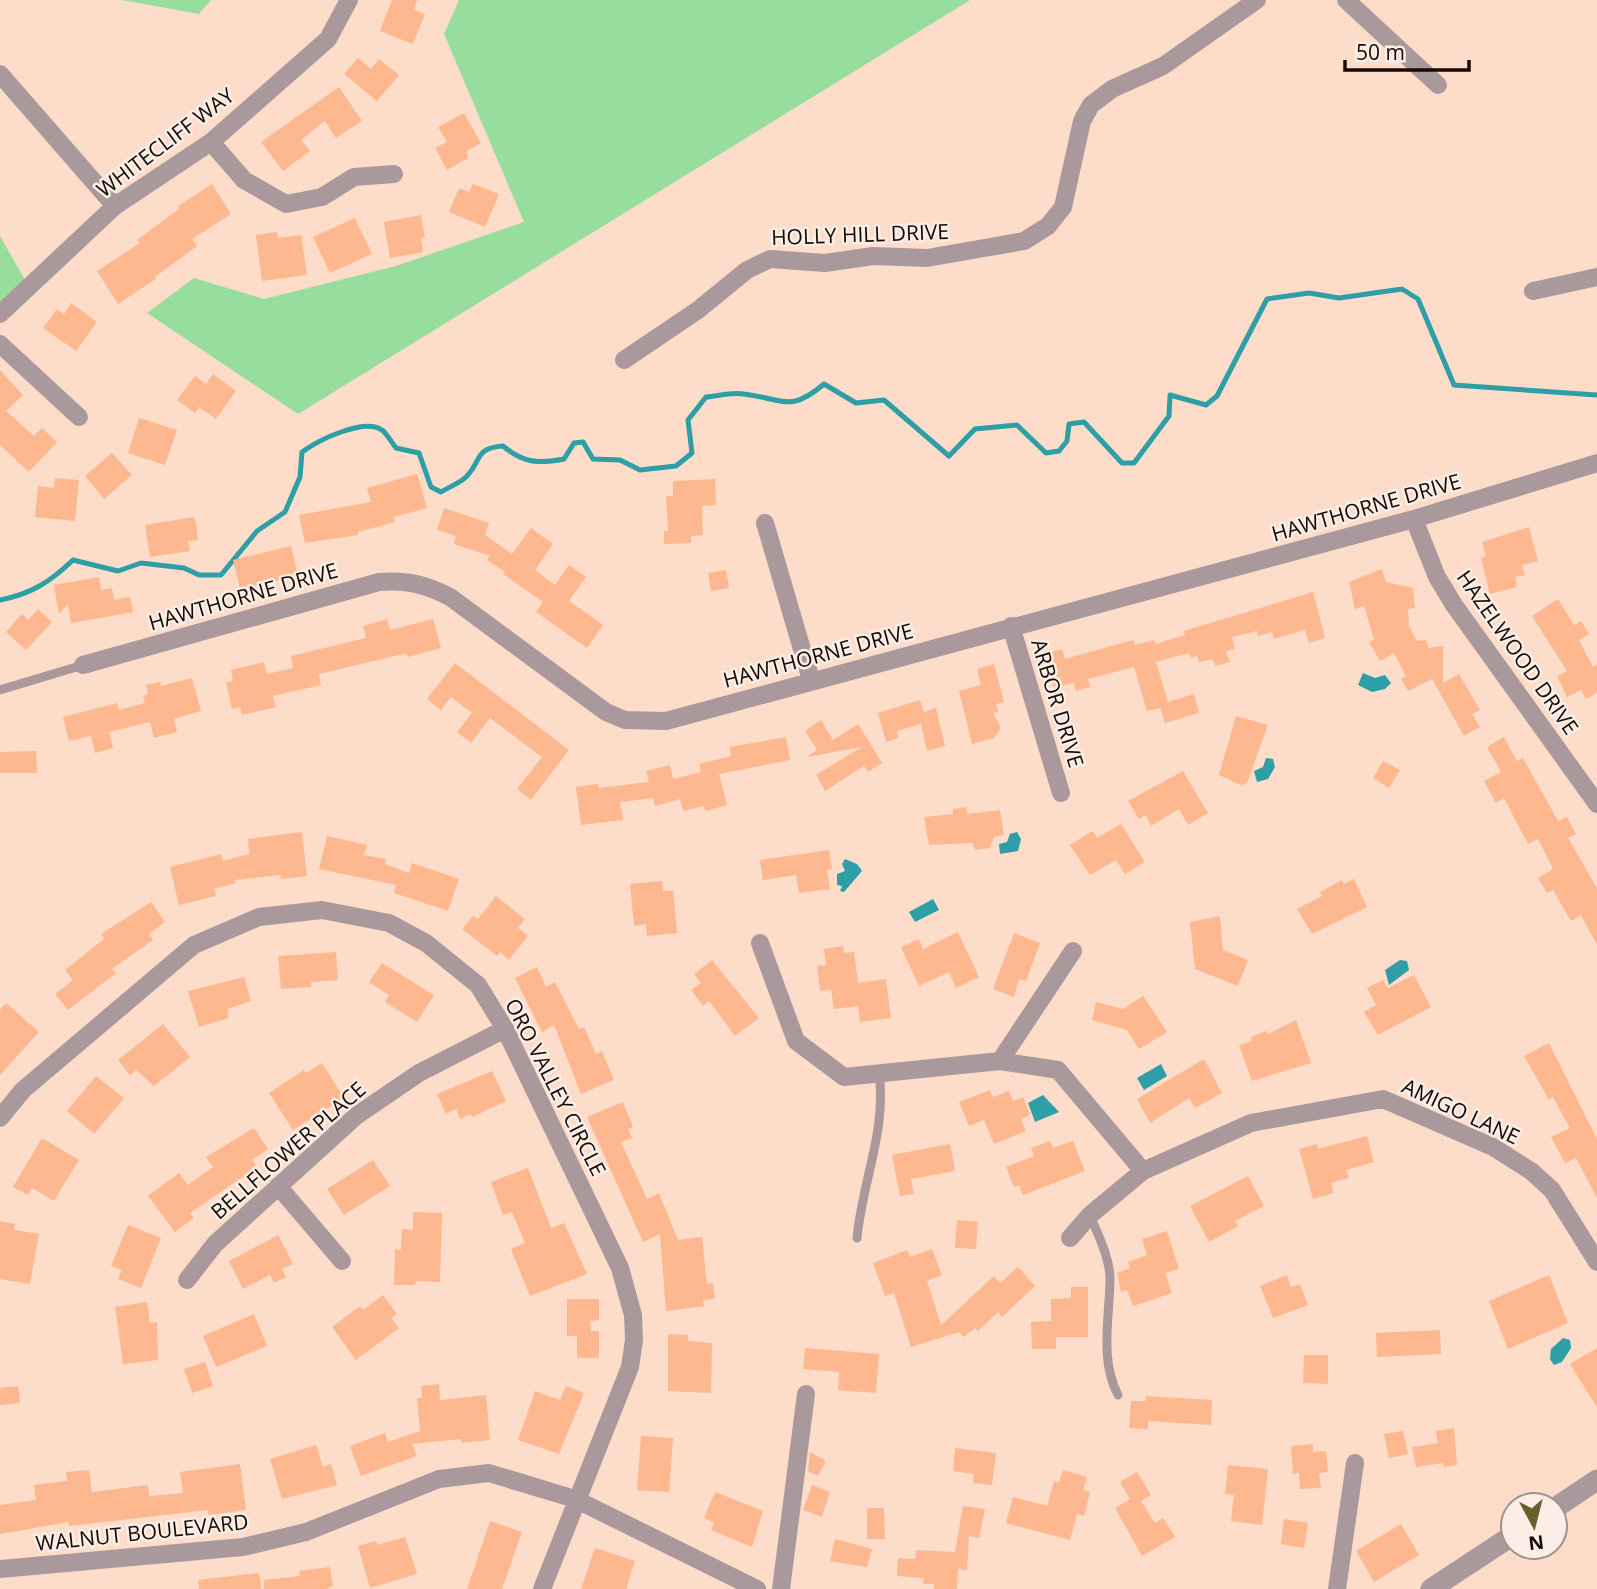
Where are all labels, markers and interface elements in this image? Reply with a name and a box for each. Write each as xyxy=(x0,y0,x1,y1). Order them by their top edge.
scale bar xyxy=(1345,28,1469,72)
text: 50 m xyxy=(1356,38,1405,66)
street label: WHITECLIFF WAY xyxy=(90,81,240,203)
street label: HOLLY HILL DRIVE xyxy=(771,217,949,251)
street label: HAWTHORNE DRIVE xyxy=(1268,467,1464,547)
street label: HAWTHORNE DRIVE xyxy=(145,556,341,636)
street label: HAZELWOOD DRIVE xyxy=(1451,564,1585,740)
street label: HAWTHORNE DRIVE xyxy=(720,616,916,694)
street label: ARBOR DRIVE xyxy=(1025,635,1091,771)
street label: ORO VALLEY CIRCLE xyxy=(499,994,613,1180)
street label: AMIGO LANE xyxy=(1398,1072,1524,1150)
street label: BELLFLOWER PLACE xyxy=(205,1075,371,1225)
north arrow xyxy=(1499,1491,1569,1561)
street label: WALNUT BOULEVARD xyxy=(34,1507,250,1557)
text: N xyxy=(1527,1529,1545,1557)

